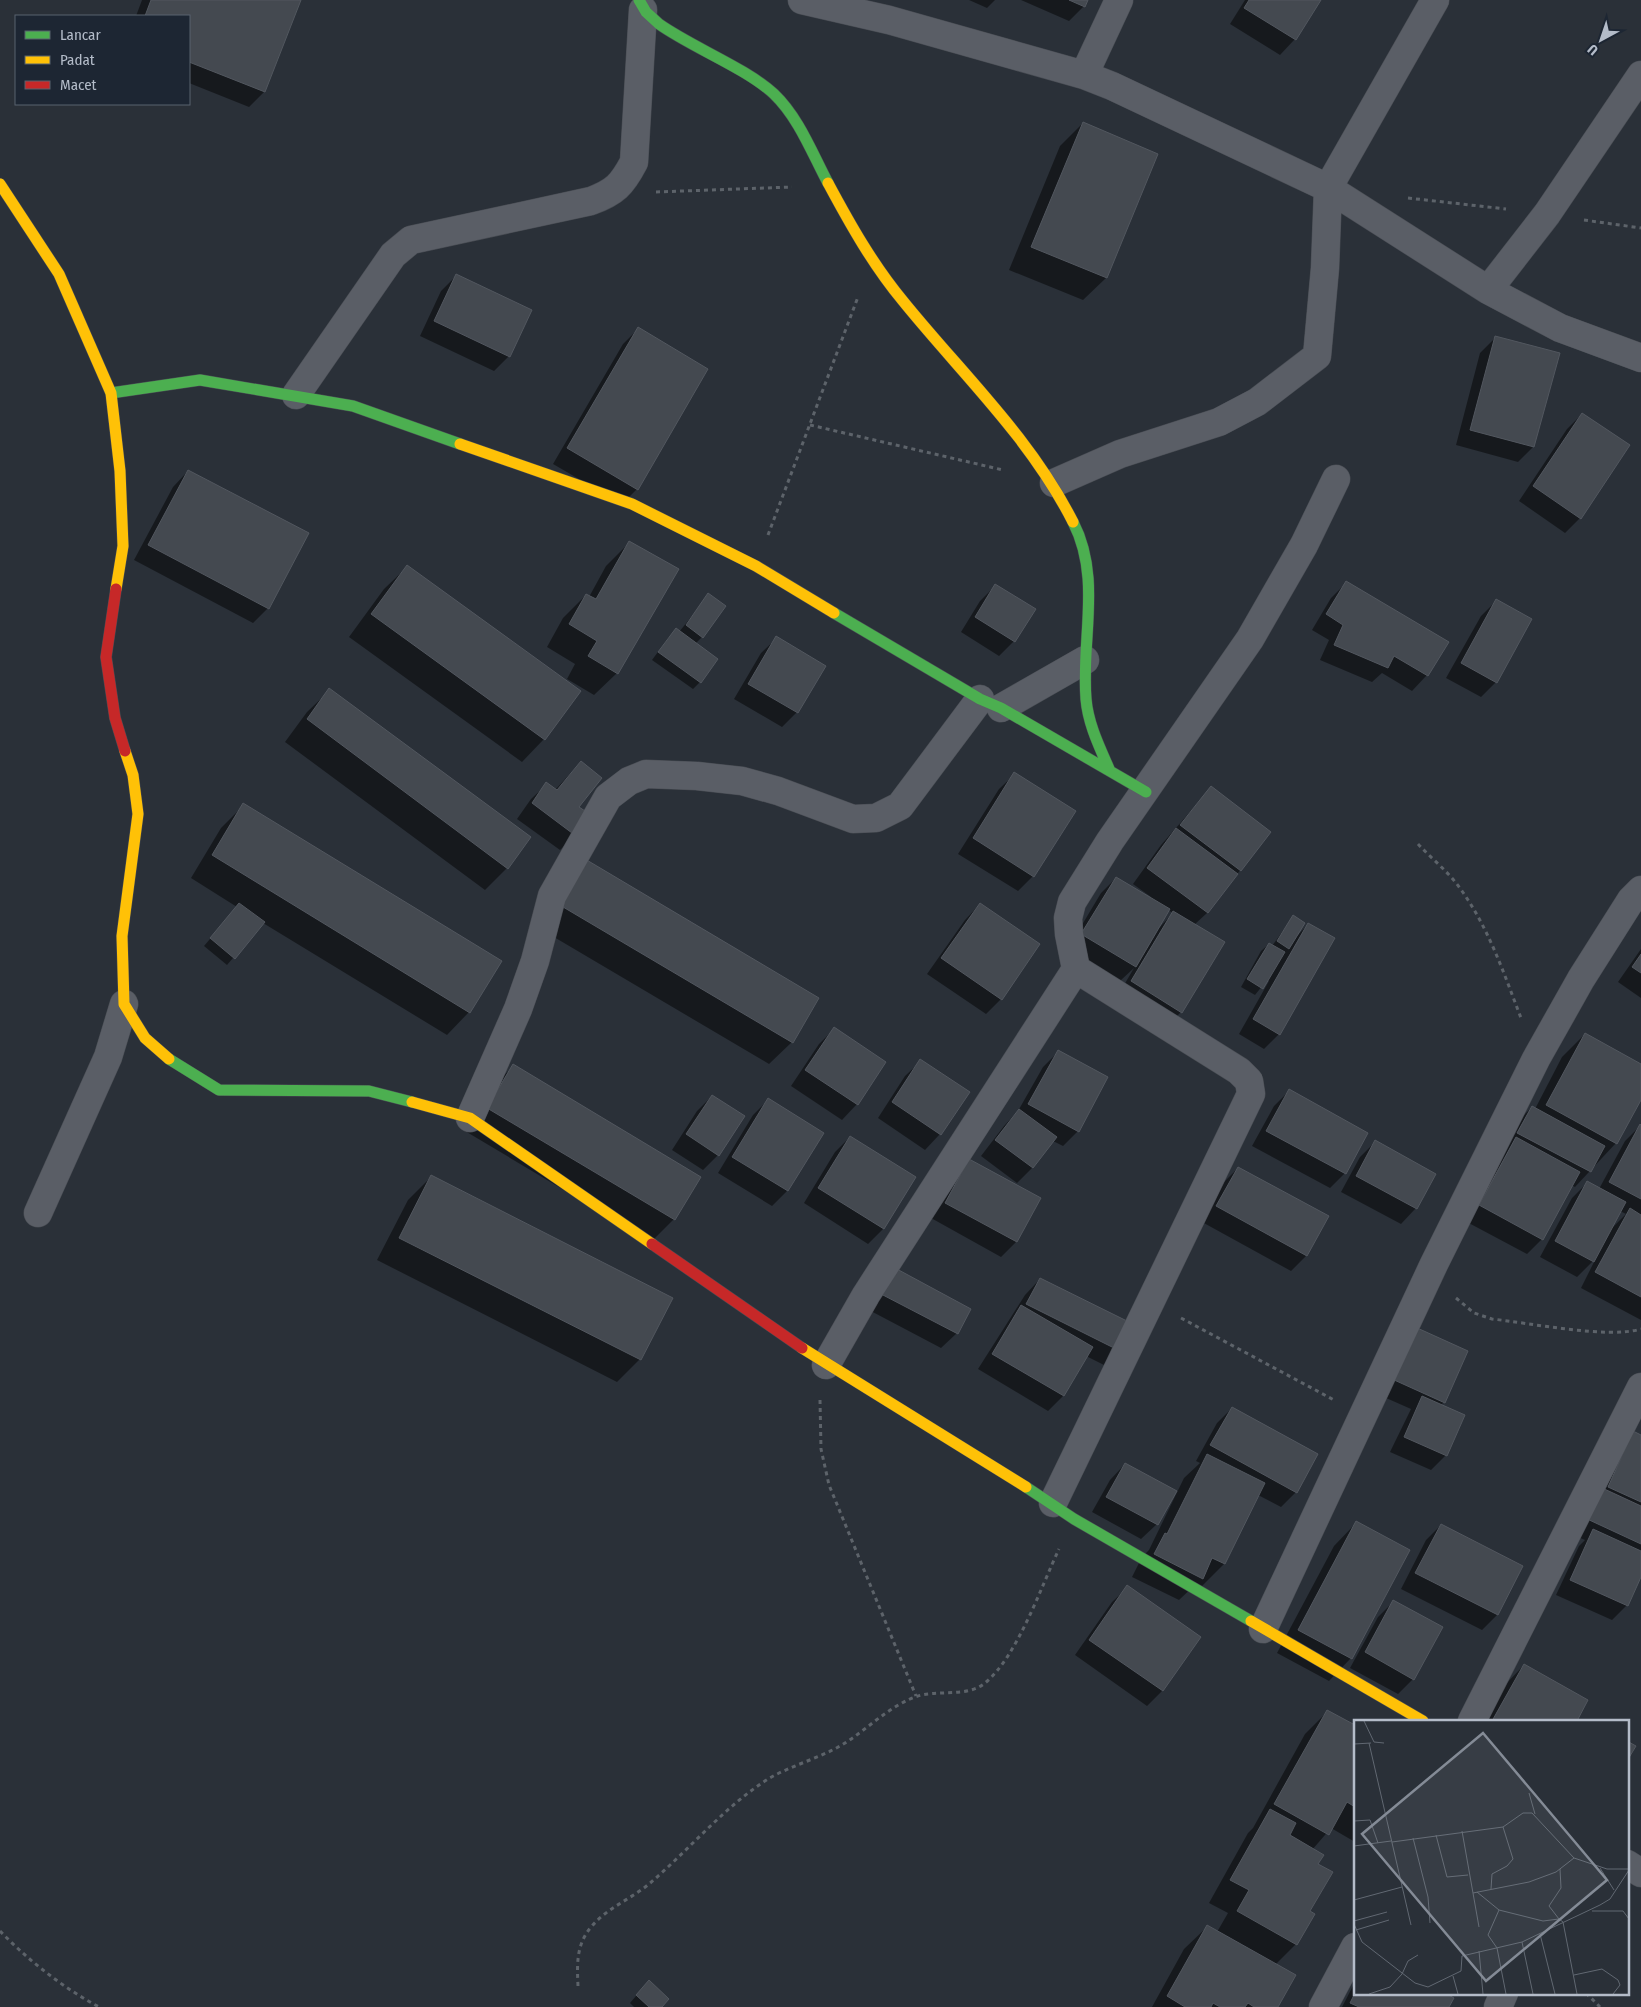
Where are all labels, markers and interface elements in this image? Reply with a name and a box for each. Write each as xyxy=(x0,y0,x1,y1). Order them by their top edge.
legend xyxy=(15,15,190,105)
north arrow xyxy=(1576,15,1626,65)
text: Lancar xyxy=(60,26,101,44)
text: U xyxy=(1584,40,1602,59)
text: Padat xyxy=(60,51,95,69)
text: Macet xyxy=(60,76,97,94)
inset map xyxy=(1354,1720,1628,1994)

